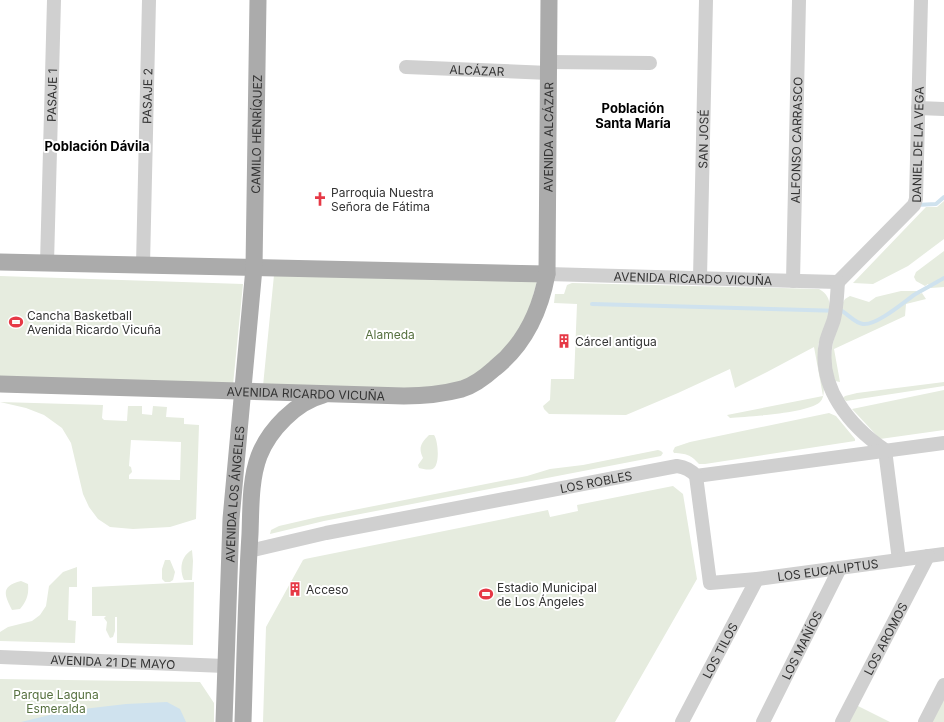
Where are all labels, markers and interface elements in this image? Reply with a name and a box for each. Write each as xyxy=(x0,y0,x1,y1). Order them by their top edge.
street label: ALCÁZAR xyxy=(449,61,505,79)
street label: PASAJE 1 xyxy=(43,68,60,122)
street label: PASAJE 2 xyxy=(139,68,155,124)
street label: CAMILO HENRÍQUEZ xyxy=(248,75,264,194)
street label: ALFONSO CARRASCO xyxy=(787,76,805,204)
street label: AVENIDA ALCÁZAR xyxy=(540,82,556,192)
street label: DANIEL DE LA VEGA xyxy=(908,86,926,203)
district label: Población Santa María xyxy=(595,100,671,131)
street label: SAN JOSÉ xyxy=(695,109,711,169)
district label: Población Dávila xyxy=(45,138,149,154)
place label: Parroquia Nuestra Señora de Fátima xyxy=(331,185,434,214)
church icon: Parroquia Nuestra Señora de Fátima xyxy=(312,191,328,207)
street label: AVENIDA RICARDO VICUÑA xyxy=(614,268,772,288)
place label: Cancha Basketball Avenida Ricardo Vicuña xyxy=(27,308,161,337)
sports icon: Cancha Basketball Avenida Ricardo Vicuña xyxy=(8,314,24,330)
park label: Alameda xyxy=(365,327,415,342)
building icon: Cárcel antigua xyxy=(556,333,572,349)
place label: Cárcel antigua xyxy=(575,334,657,349)
street label: AVENIDA RICARDO VICUÑA xyxy=(226,383,385,403)
street label: AVENIDA LOS ÁNGELES xyxy=(222,425,247,563)
street label: LOS ROBLES xyxy=(559,467,634,496)
street label: LOS EUCALIPTUS xyxy=(776,555,880,584)
place label: Estadio Municipal de Los Ángeles xyxy=(497,580,597,609)
building icon: Acceso xyxy=(287,581,303,597)
place label: Acceso xyxy=(306,582,349,597)
sports icon: Estadio Municipal de Los Ángeles xyxy=(478,586,494,602)
street label: LOS AROMOS xyxy=(860,599,910,677)
street label: LOS MAÑÍOS xyxy=(778,608,825,682)
street label: LOS TILOS xyxy=(699,619,741,681)
street label: AVENIDA 21 DE MAYO xyxy=(50,652,176,672)
park label: Parque Laguna Esmeralda xyxy=(13,687,99,716)

